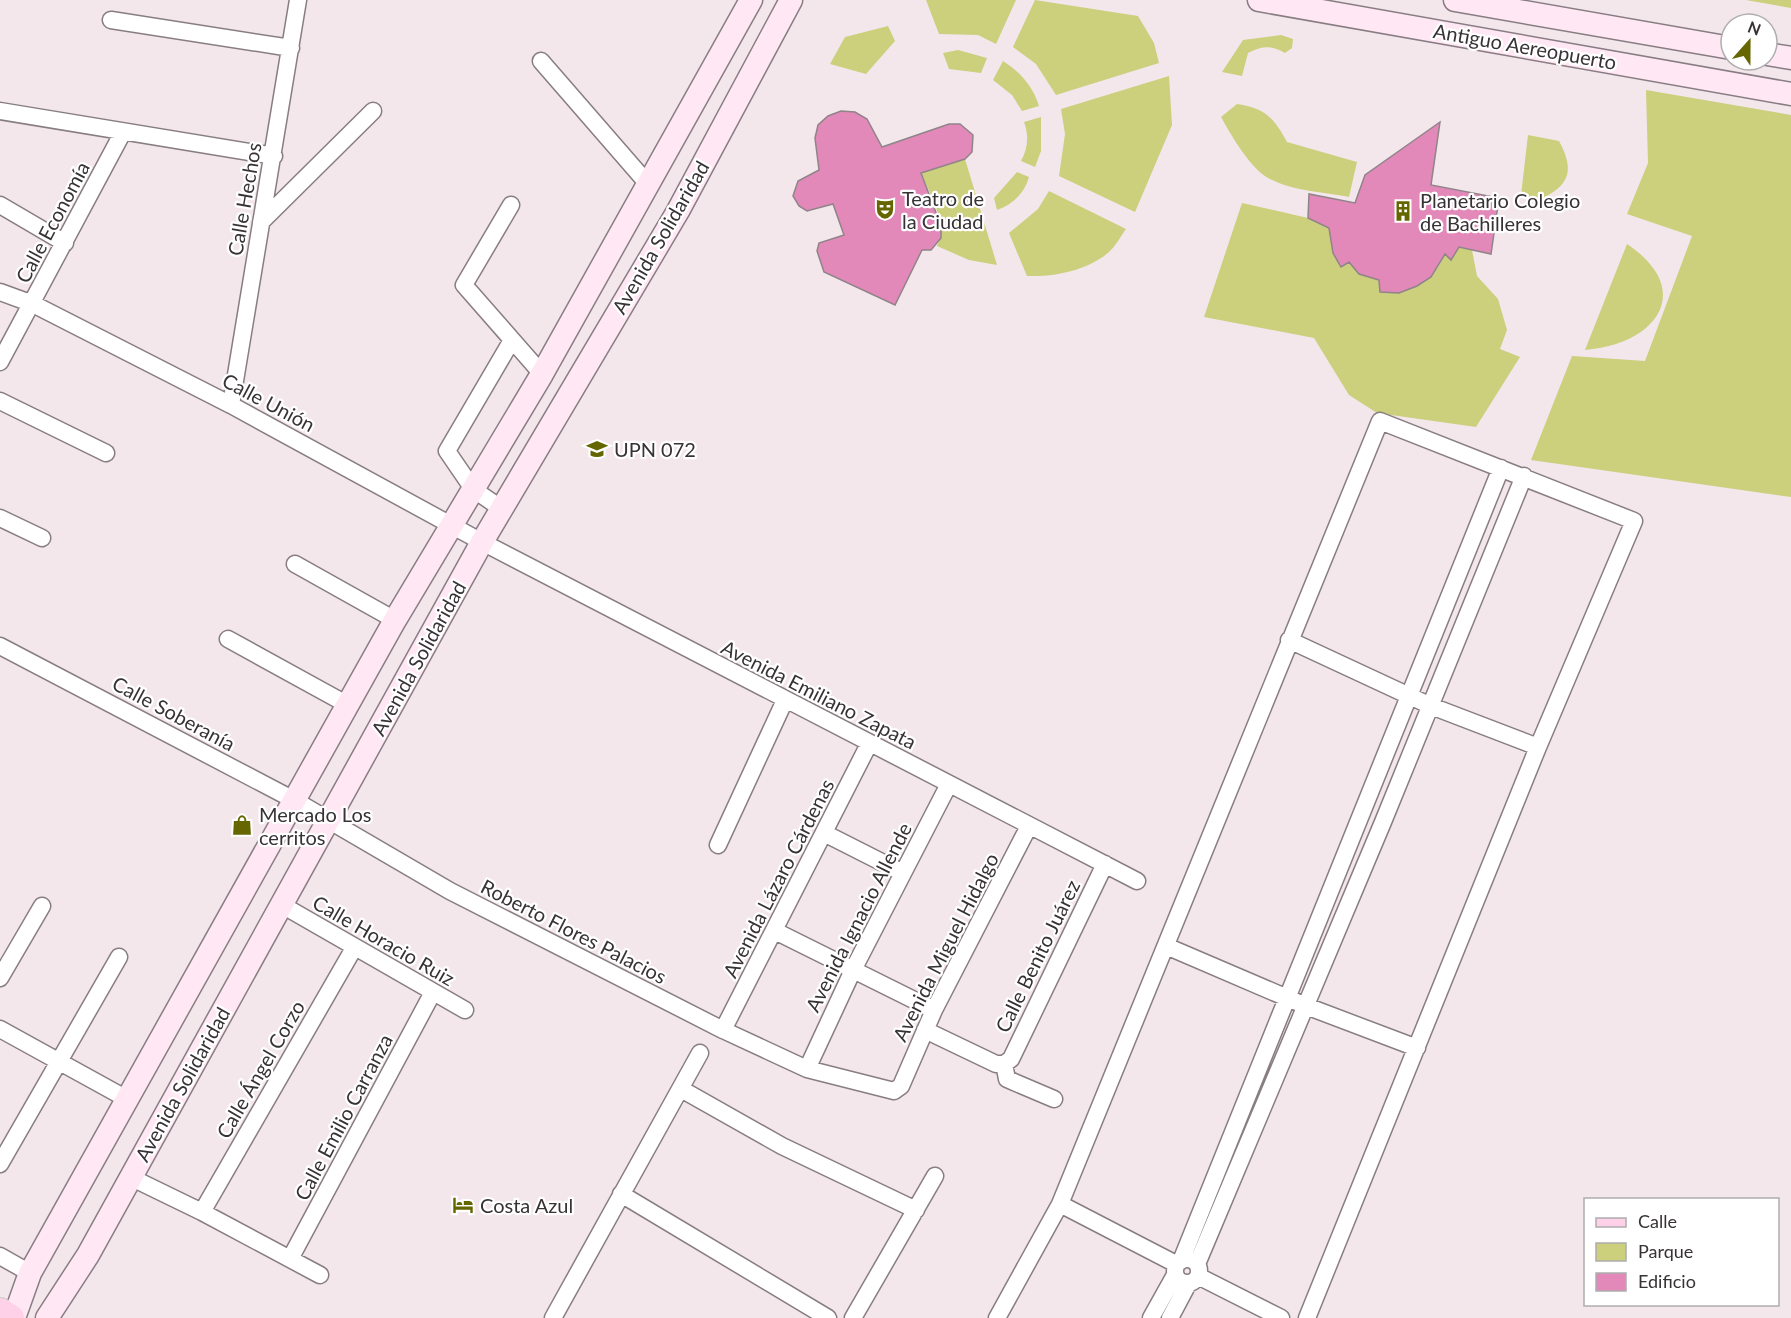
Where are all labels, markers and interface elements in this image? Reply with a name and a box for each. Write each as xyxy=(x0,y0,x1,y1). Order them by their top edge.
north arrow xyxy=(1719,12,1779,72)
text: N xyxy=(1745,16,1764,39)
street label: Antiguo Aereopuerto xyxy=(1432,18,1618,74)
street label: Calle Hechos xyxy=(222,140,266,258)
street label: Avenida Solidaridad xyxy=(606,156,714,318)
street label: Calle Economía xyxy=(10,157,94,287)
place label: Teatro de la Ciudad xyxy=(902,186,984,233)
place label: Planetario Colegio de Bachilleres xyxy=(1420,188,1580,235)
theatre icon: Teatro de la Ciudad xyxy=(873,197,897,221)
building icon: Planetario Colegio de Bachilleres xyxy=(1391,199,1415,223)
street label: Calle Unión xyxy=(219,368,319,436)
school or university icon: UPN 072 xyxy=(585,437,609,461)
place label: UPN 072 xyxy=(614,437,696,461)
street label: Avenida Solidaridad xyxy=(366,577,470,739)
street label: Avenida Emiliano Zapata xyxy=(718,634,920,754)
street label: Calle Soberanía xyxy=(109,671,239,755)
street label: Avenida Lázaro Cárdenas xyxy=(717,775,839,981)
place label: Mercado Los cerritos xyxy=(259,802,371,849)
shop icon: Mercado Los cerritos xyxy=(230,813,254,837)
street label: Avenida Ignacio Allende xyxy=(800,818,916,1016)
street label: Avenida Miguel Hidalgo xyxy=(887,849,1003,1045)
street label: Roberto Flores Palacios xyxy=(477,874,671,988)
street label: Calle Benito Juárez xyxy=(990,876,1084,1036)
street label: Calle Horacio Ruiz xyxy=(309,890,459,990)
street label: Calle Ángel Corzo xyxy=(211,996,309,1142)
street label: Avenida Solidaridad xyxy=(130,1003,234,1165)
street label: Calle Emilio Carranza xyxy=(289,1030,397,1204)
hotel icon: Costa Azul xyxy=(451,1193,475,1217)
place label: Costa Azul xyxy=(480,1193,573,1217)
legend xyxy=(1584,1198,1779,1306)
text: Calle xyxy=(1638,1210,1677,1232)
text: Parque xyxy=(1638,1240,1693,1262)
text: Edificio xyxy=(1638,1270,1696,1292)

